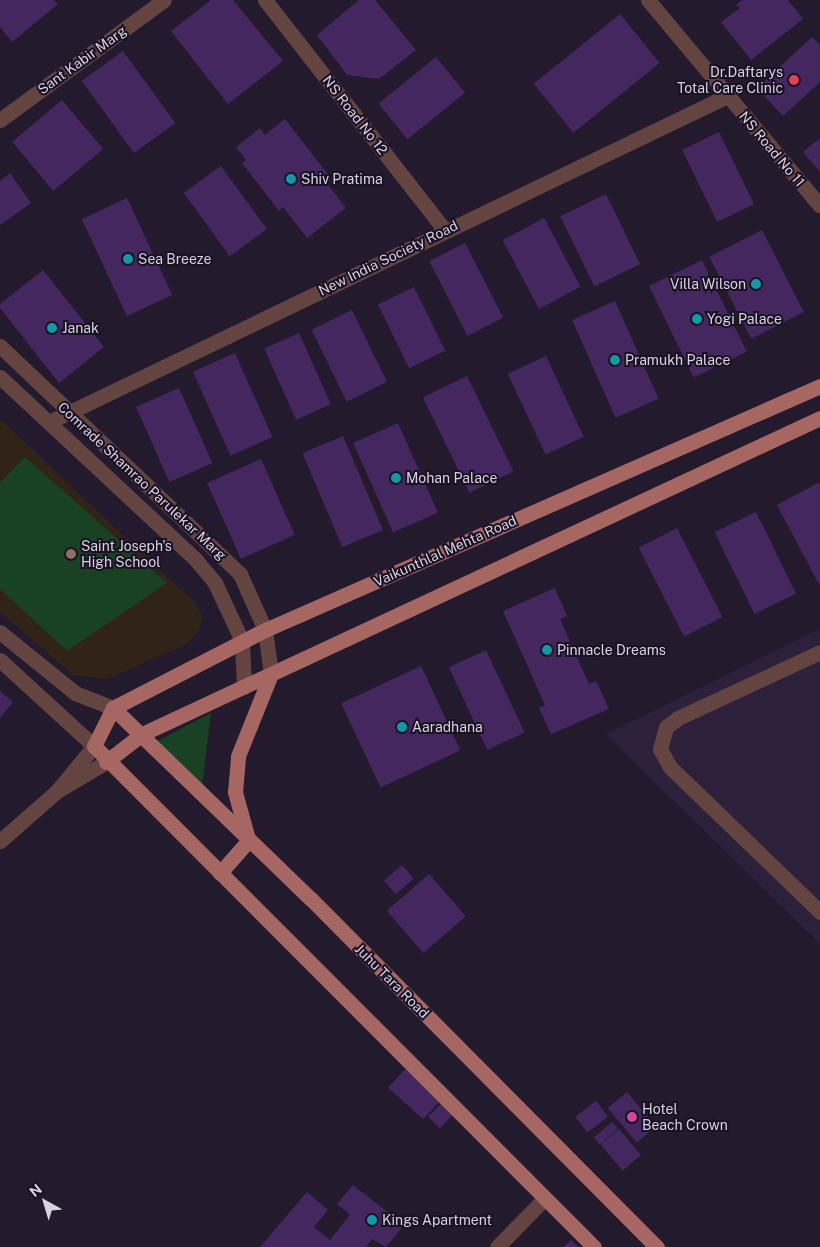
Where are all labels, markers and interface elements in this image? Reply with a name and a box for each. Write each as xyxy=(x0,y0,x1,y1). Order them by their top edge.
street label: Sant Kabir Marg xyxy=(34,22,130,98)
place label: Dr.Daftarys Total Care Clinic xyxy=(677,64,783,96)
street label: NS Road No 12 xyxy=(319,72,391,158)
marker: Dr.Daftarys Total Care Clinic xyxy=(787,73,801,87)
street label: NS Road No 11 xyxy=(736,108,808,190)
place label: Shiv Pratima xyxy=(301,171,383,187)
marker: Shiv Pratima xyxy=(285,173,297,185)
street label: New India Society Road xyxy=(316,217,460,299)
place label: Sea Breeze xyxy=(138,251,211,267)
marker: Sea Breeze xyxy=(122,253,134,265)
place label: Villa Wilson xyxy=(670,276,746,292)
marker: Villa Wilson xyxy=(750,278,762,290)
place label: Yogi Palace xyxy=(707,311,782,327)
marker: Yogi Palace xyxy=(691,313,703,325)
place label: Janak xyxy=(62,320,99,336)
marker: Janak xyxy=(46,322,58,334)
place label: Pramukh Palace xyxy=(625,352,730,368)
marker: Pramukh Palace xyxy=(609,354,621,366)
street label: Comrade Shamrao Parulekar Marg xyxy=(54,398,230,564)
place label: Mohan Palace xyxy=(406,470,497,486)
marker: Mohan Palace xyxy=(390,472,402,484)
street label: Vaikunthlal Mehta Road xyxy=(371,512,519,590)
place label: Saint Joseph's High School xyxy=(81,538,172,570)
marker: Saint Joseph's High School xyxy=(65,548,77,560)
place label: Pinnacle Dreams xyxy=(557,642,666,658)
marker: Pinnacle Dreams xyxy=(541,644,553,656)
place label: Aaradhana xyxy=(412,719,483,735)
marker: Aaradhana xyxy=(396,721,408,733)
street label: Juhu Tara Road xyxy=(351,940,433,1022)
place label: Hotel Beach Crown xyxy=(642,1101,728,1134)
marker: Hotel Beach Crown xyxy=(626,1111,638,1123)
north arrow xyxy=(20,1177,70,1227)
text: N xyxy=(26,1181,45,1200)
place label: Kings Apartment xyxy=(382,1212,492,1228)
marker: Kings Apartment xyxy=(366,1214,378,1226)

